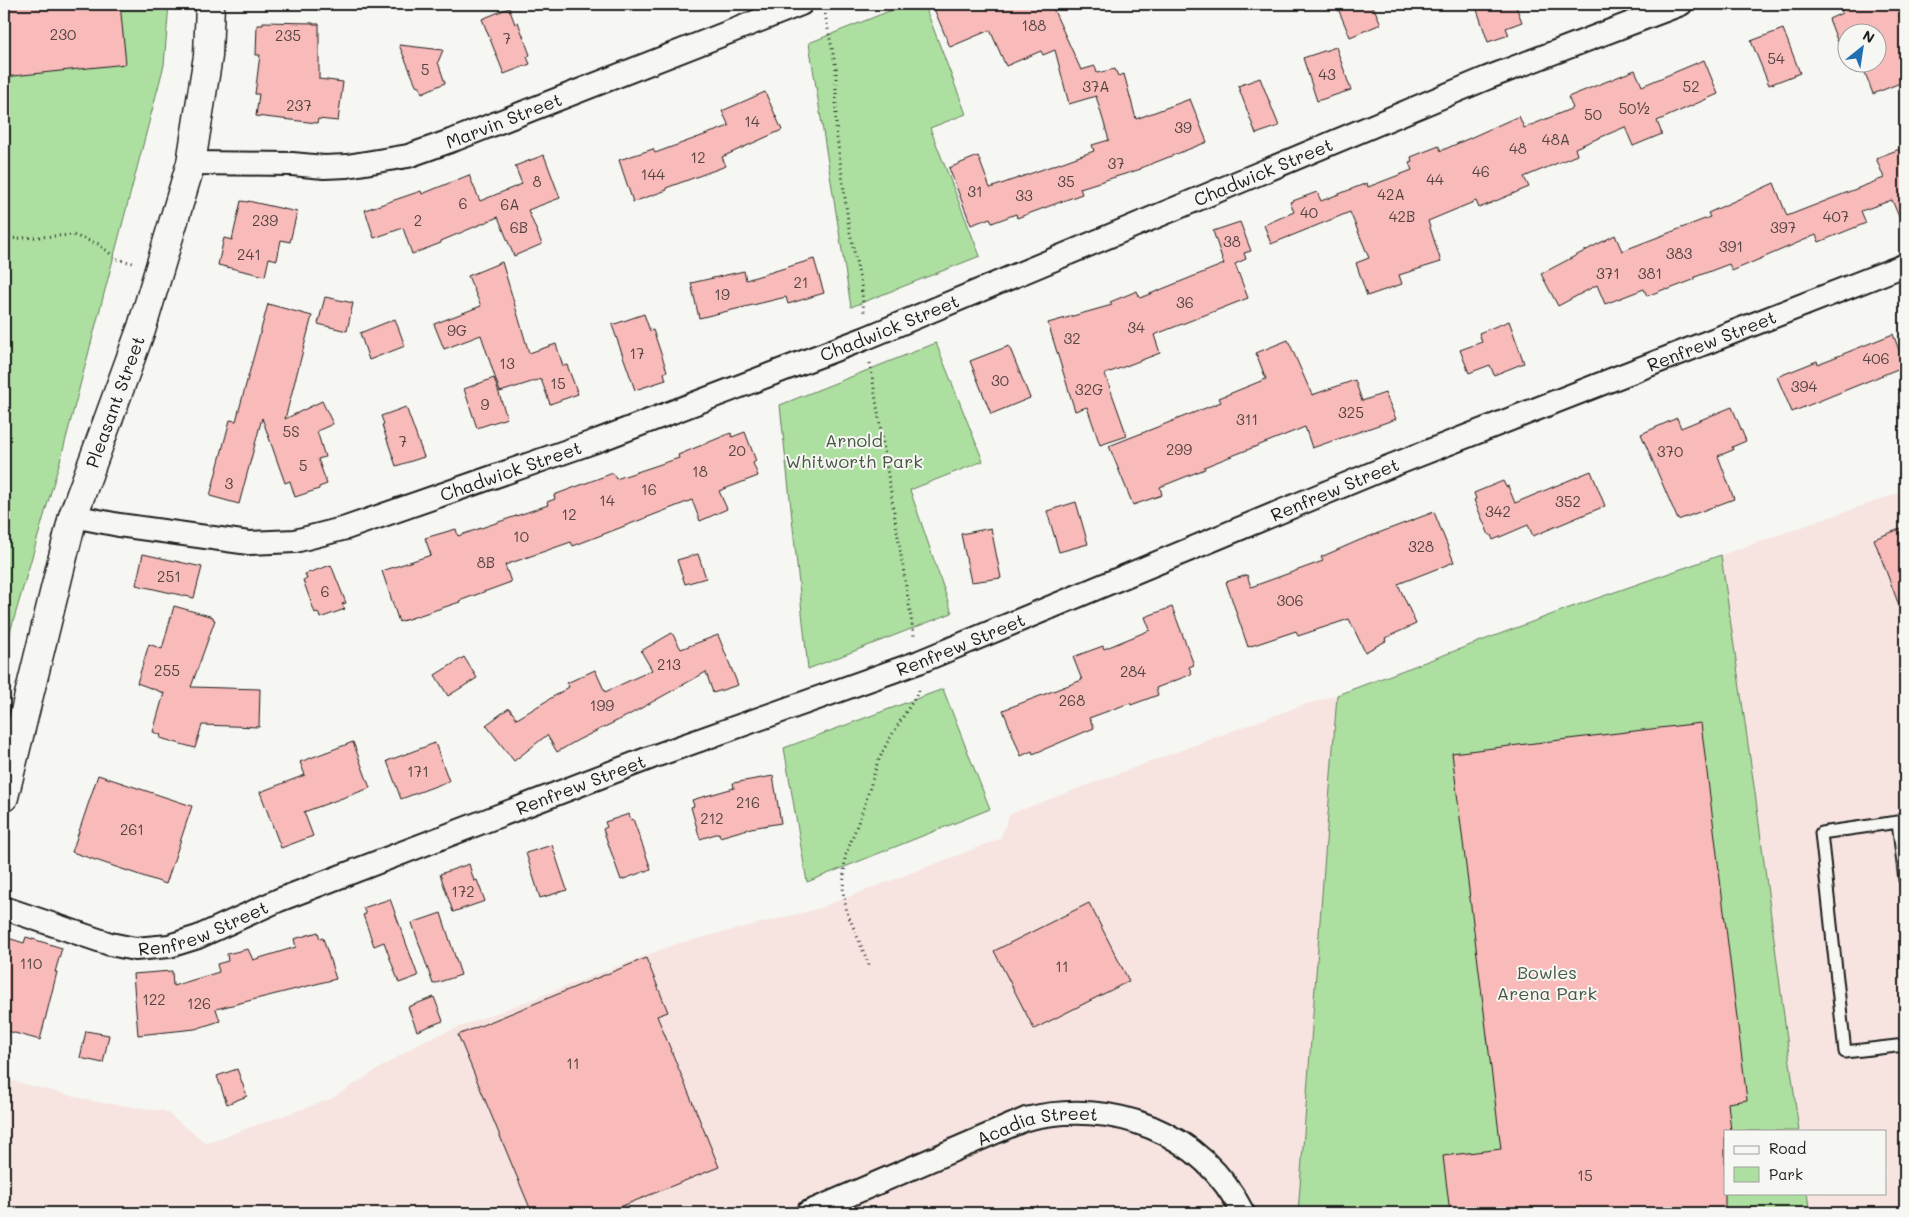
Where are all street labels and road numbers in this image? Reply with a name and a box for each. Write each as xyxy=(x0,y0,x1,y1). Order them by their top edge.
street label: Marvin Street xyxy=(442,87,565,154)
street label: Chadwick Street xyxy=(1190,132,1336,211)
street label: Chadwick Street xyxy=(816,288,963,367)
street label: Renfrew Street xyxy=(1643,305,1780,377)
street label: Pleasant Street xyxy=(80,332,150,471)
street label: Chadwick Street xyxy=(437,435,585,506)
street label: Renfrew Street xyxy=(1267,452,1402,527)
street label: Renfrew Street xyxy=(893,607,1029,681)
street label: Renfrew Street xyxy=(512,749,649,820)
street label: Renfrew Street xyxy=(137,895,272,961)
street label: Acadia Street xyxy=(972,1101,1099,1151)

